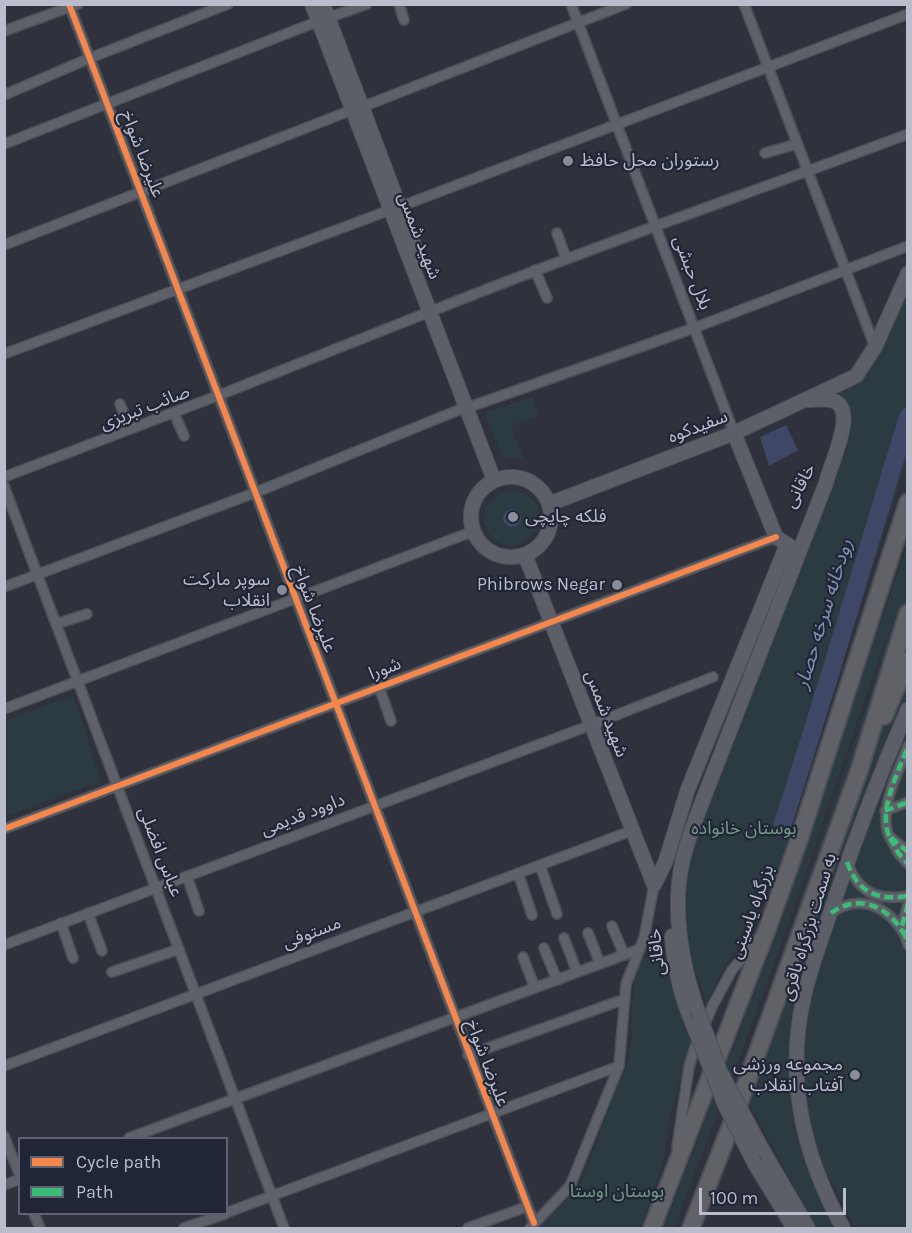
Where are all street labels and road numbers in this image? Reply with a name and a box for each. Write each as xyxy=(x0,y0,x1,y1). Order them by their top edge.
street label: علیرضا شواخ xyxy=(115,107,169,201)
street label: شهید شمس xyxy=(393,190,445,282)
street label: بلال حبشی xyxy=(668,233,716,313)
street label: صائب تبریزی xyxy=(97,381,193,435)
street label: سفیدکوه xyxy=(665,406,731,448)
street label: خاقانی xyxy=(779,460,821,512)
street label: علیرضا شواخ xyxy=(287,562,341,656)
street label: شورا xyxy=(366,653,404,685)
street label: شهید شمس xyxy=(580,668,632,760)
street label: داوود قدیمی xyxy=(258,789,348,841)
street label: عباس افضلی xyxy=(133,804,187,900)
street label: به سمت بزرگراه باقری xyxy=(776,851,842,1003)
street label: بزرگراه یاسینی xyxy=(725,862,779,962)
street label: مستوفی xyxy=(280,912,344,954)
street label: خاقانی xyxy=(644,927,670,977)
street label: علیرضا شواخ xyxy=(460,1016,514,1110)

